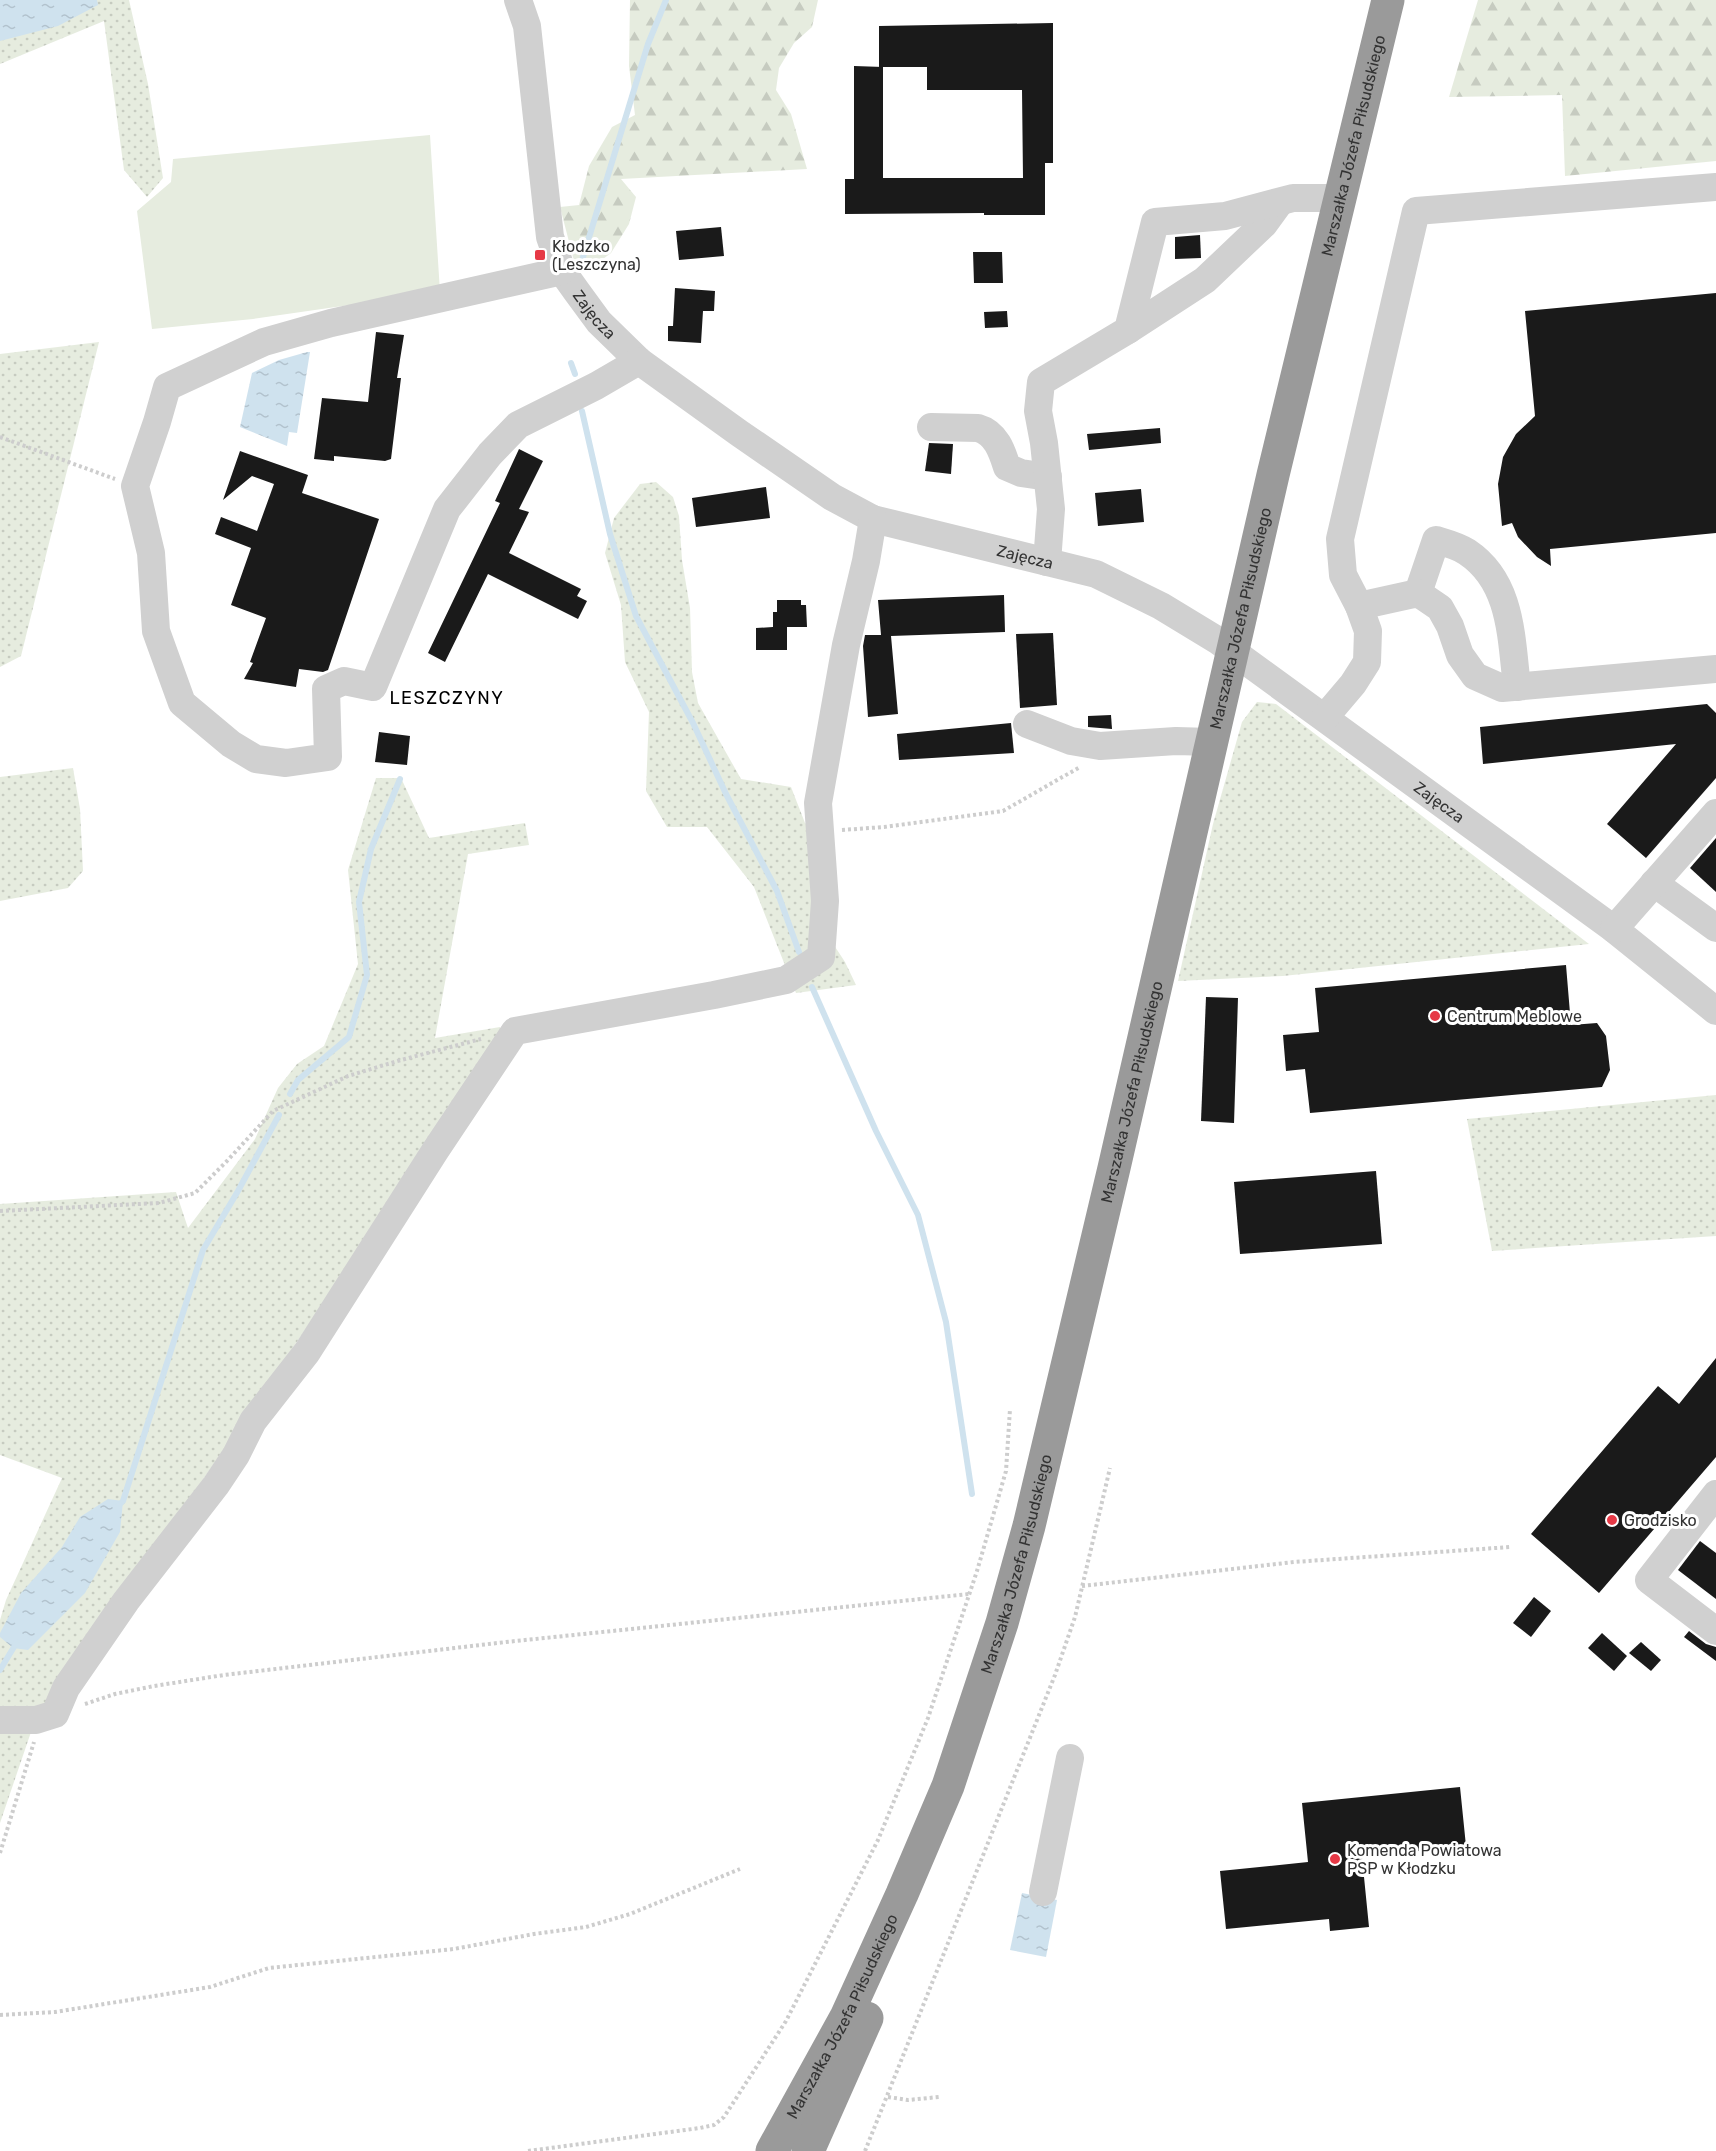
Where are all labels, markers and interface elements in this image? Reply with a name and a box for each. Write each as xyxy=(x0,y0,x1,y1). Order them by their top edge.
street label: Marszałka Józefa Piłsudskiego xyxy=(1317,33,1389,258)
place label: Kłodzko (Leszczyna) xyxy=(552,237,641,274)
marker: Kłodzko (Leszczyna) xyxy=(533,248,547,262)
street label: Zajęcza xyxy=(569,286,620,343)
street label: Marszałka Józefa Piłsudskiego xyxy=(1205,505,1275,731)
street label: Zajęcza xyxy=(995,540,1055,573)
district label: LESZCZYNY xyxy=(389,687,505,709)
street label: Zajęcza xyxy=(1410,777,1468,826)
street label: Marszałka Józefa Piłsudskiego xyxy=(1097,979,1166,1205)
place label: Centrum Meblowe xyxy=(1447,1007,1582,1026)
marker: Centrum Meblowe xyxy=(1428,1009,1442,1023)
street label: Marszałka Józefa Piłsudskiego xyxy=(976,1452,1055,1676)
place label: Grodzisko xyxy=(1624,1511,1697,1530)
marker: Grodzisko xyxy=(1605,1513,1619,1527)
place label: Komenda Powiatowa PSP w Kłodzku xyxy=(1347,1841,1502,1878)
marker: Komenda Powiatowa PSP w Kłodzku xyxy=(1328,1852,1342,1866)
street label: Marszałka Józefa Piłsudskiego xyxy=(782,1911,901,2122)

